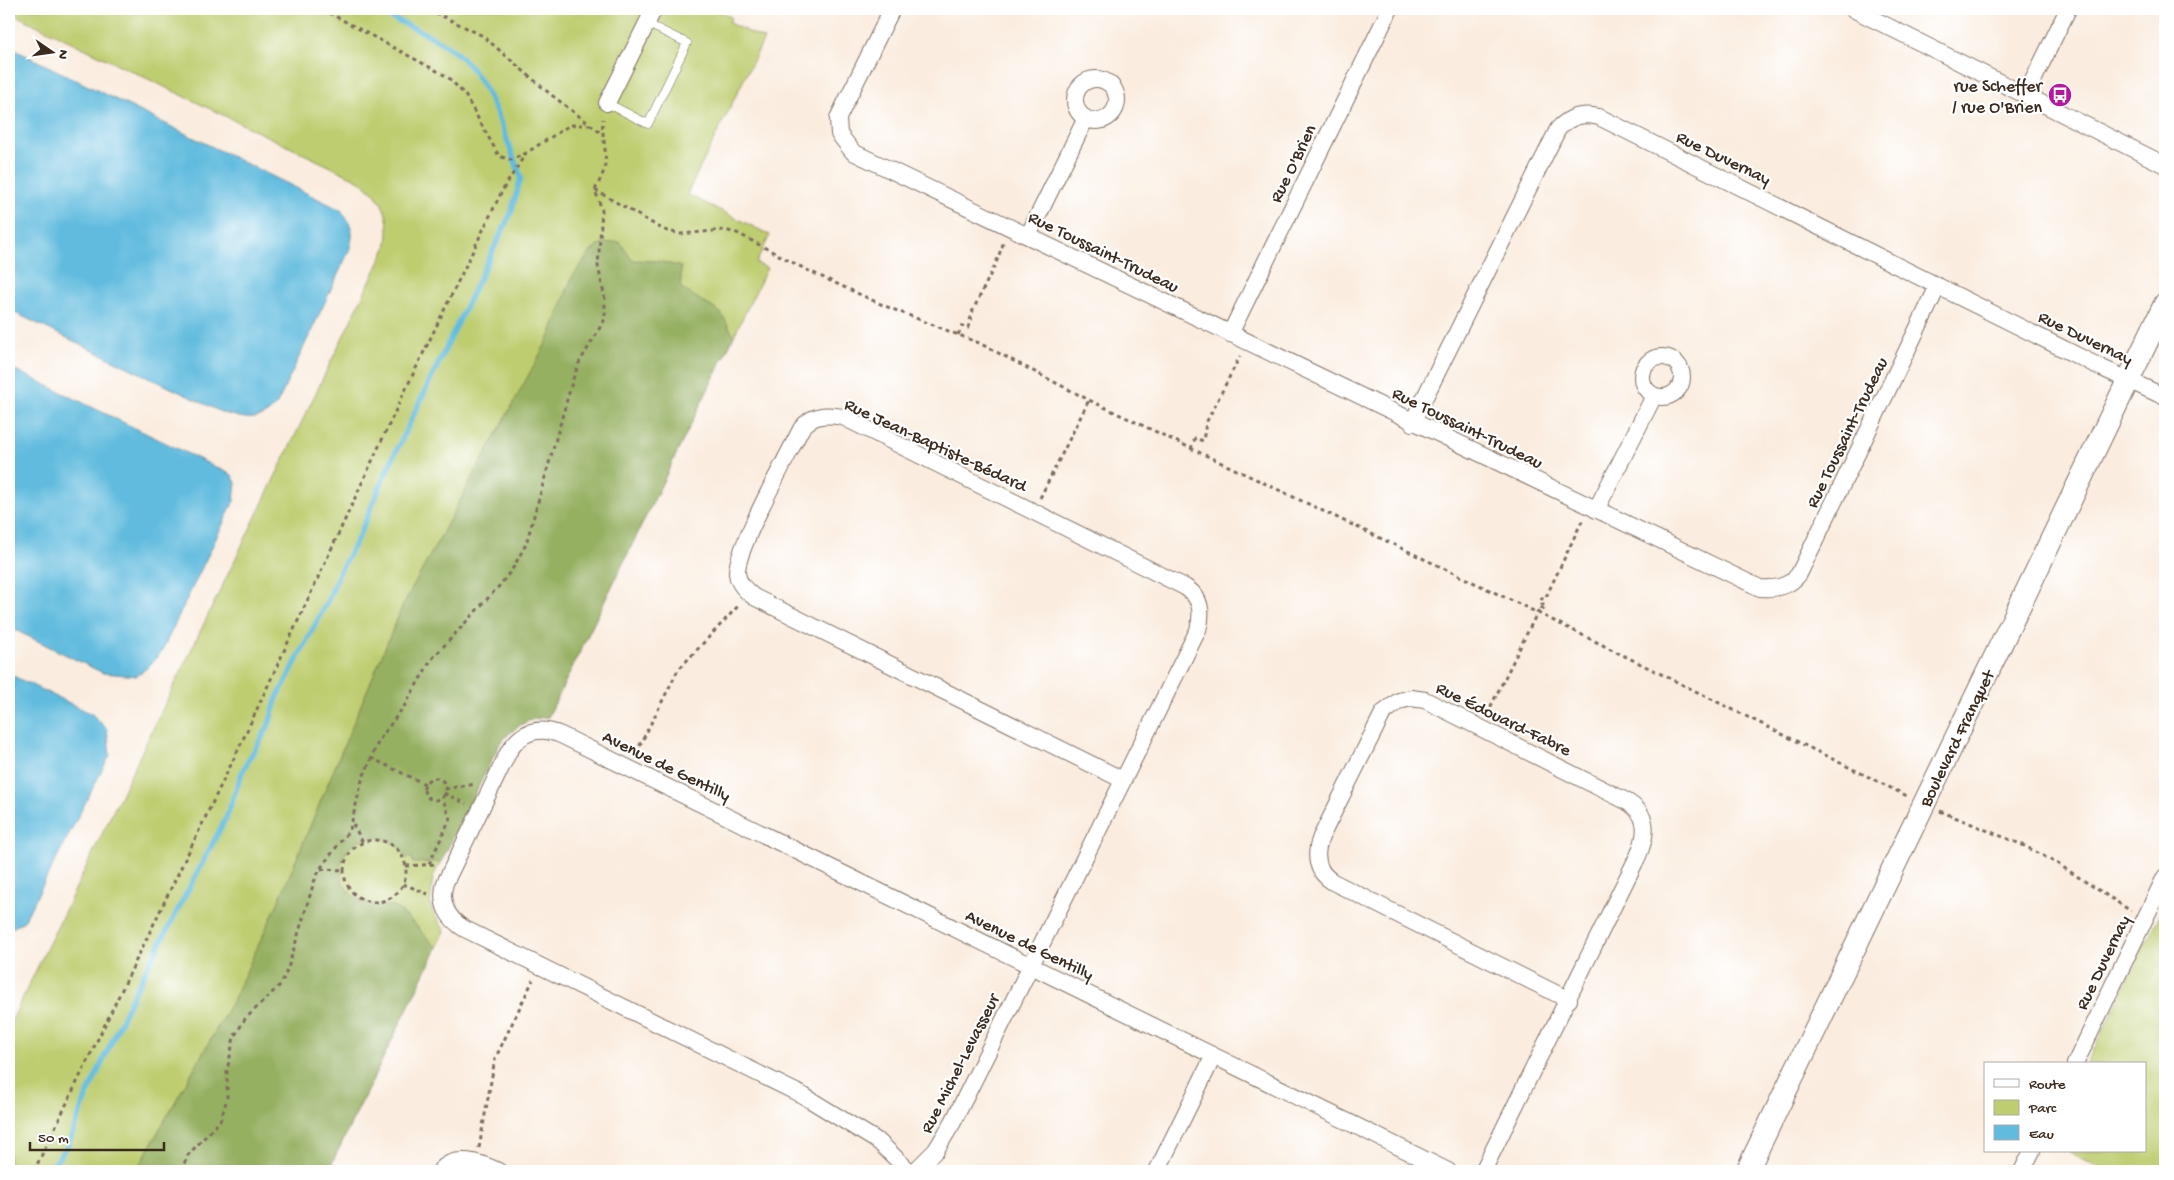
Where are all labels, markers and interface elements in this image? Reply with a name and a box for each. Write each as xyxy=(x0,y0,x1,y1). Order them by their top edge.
north arrow xyxy=(28,28,78,78)
text: N xyxy=(53,48,72,61)
place label: rue Scheffer / rue O'Brien xyxy=(1952,77,2044,119)
bus stop icon: rue Scheffer / rue O'Brien xyxy=(2047,82,2073,108)
street label: Rue O'Brien xyxy=(1266,121,1322,207)
street label: Rue Duvernay xyxy=(1672,127,1774,191)
street label: Rue Toussaint-Trudeau xyxy=(1024,208,1182,299)
street label: Rue Duvernay xyxy=(2034,307,2136,371)
street label: Rue Toussaint-Trudeau xyxy=(1803,354,1894,512)
street label: Rue Toussaint-Trudeau xyxy=(1388,384,1546,475)
street label: Rue Jean-Baptiste-Bédard xyxy=(840,395,1031,498)
street label: Boulevard Franquet xyxy=(1916,666,2001,812)
street label: Rue Édouard-Fabre xyxy=(1432,678,1575,762)
street label: Avenue de Gentilly xyxy=(599,727,733,807)
street label: Avenue de Gentilly xyxy=(962,906,1096,986)
street label: Rue Duvernay xyxy=(2072,912,2136,1014)
street label: Rue Michel-Levasseur xyxy=(917,989,1006,1137)
legend xyxy=(1984,1062,2146,1152)
text: Route xyxy=(2029,1076,2066,1094)
text: Parc xyxy=(2028,1100,2057,1118)
scale bar xyxy=(30,1120,164,1152)
text: Eau xyxy=(2029,1126,2054,1144)
text: 50 m xyxy=(38,1130,69,1148)

